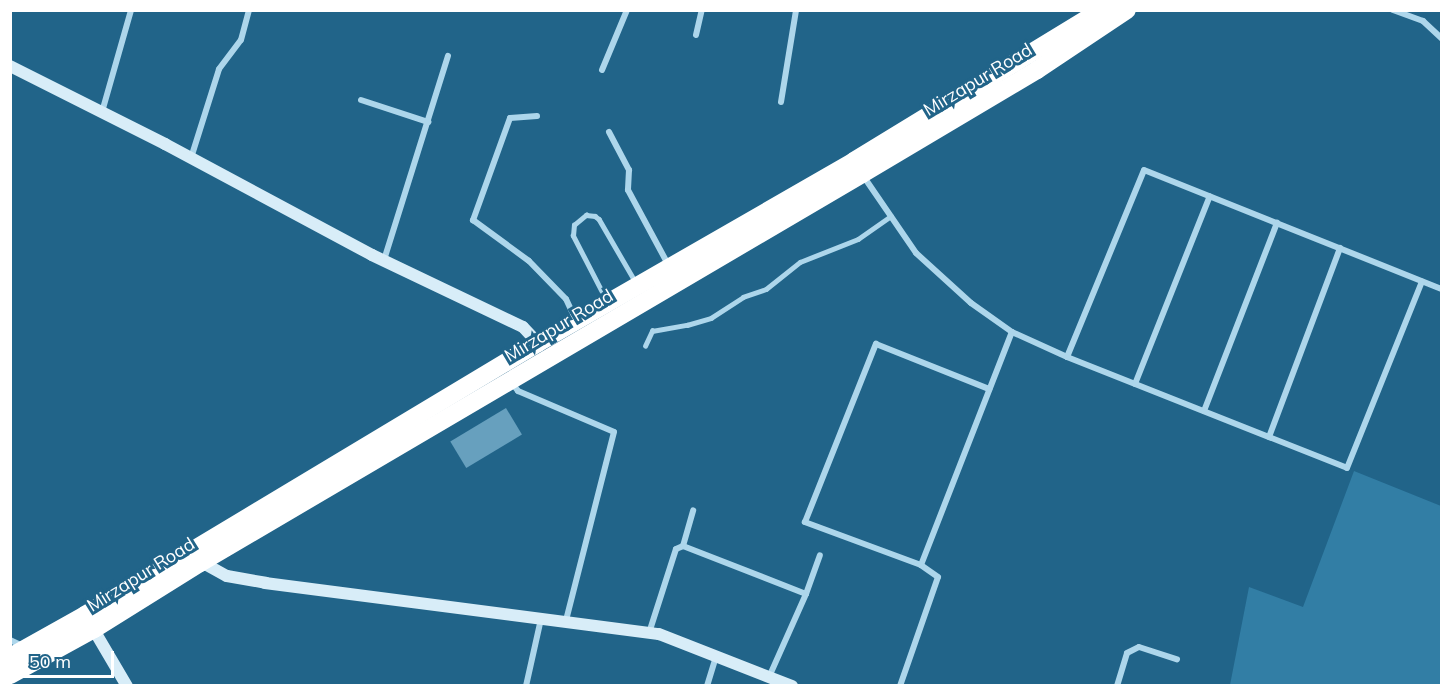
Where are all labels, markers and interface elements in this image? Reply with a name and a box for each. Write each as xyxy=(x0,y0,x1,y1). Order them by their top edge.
street label: Mirzapur Road xyxy=(920,39,1036,121)
street label: Mirzapur Road xyxy=(501,285,617,367)
street label: Mirzapur Road xyxy=(83,533,199,617)
scale bar xyxy=(21,639,117,677)
text: 50 m xyxy=(29,650,71,673)

